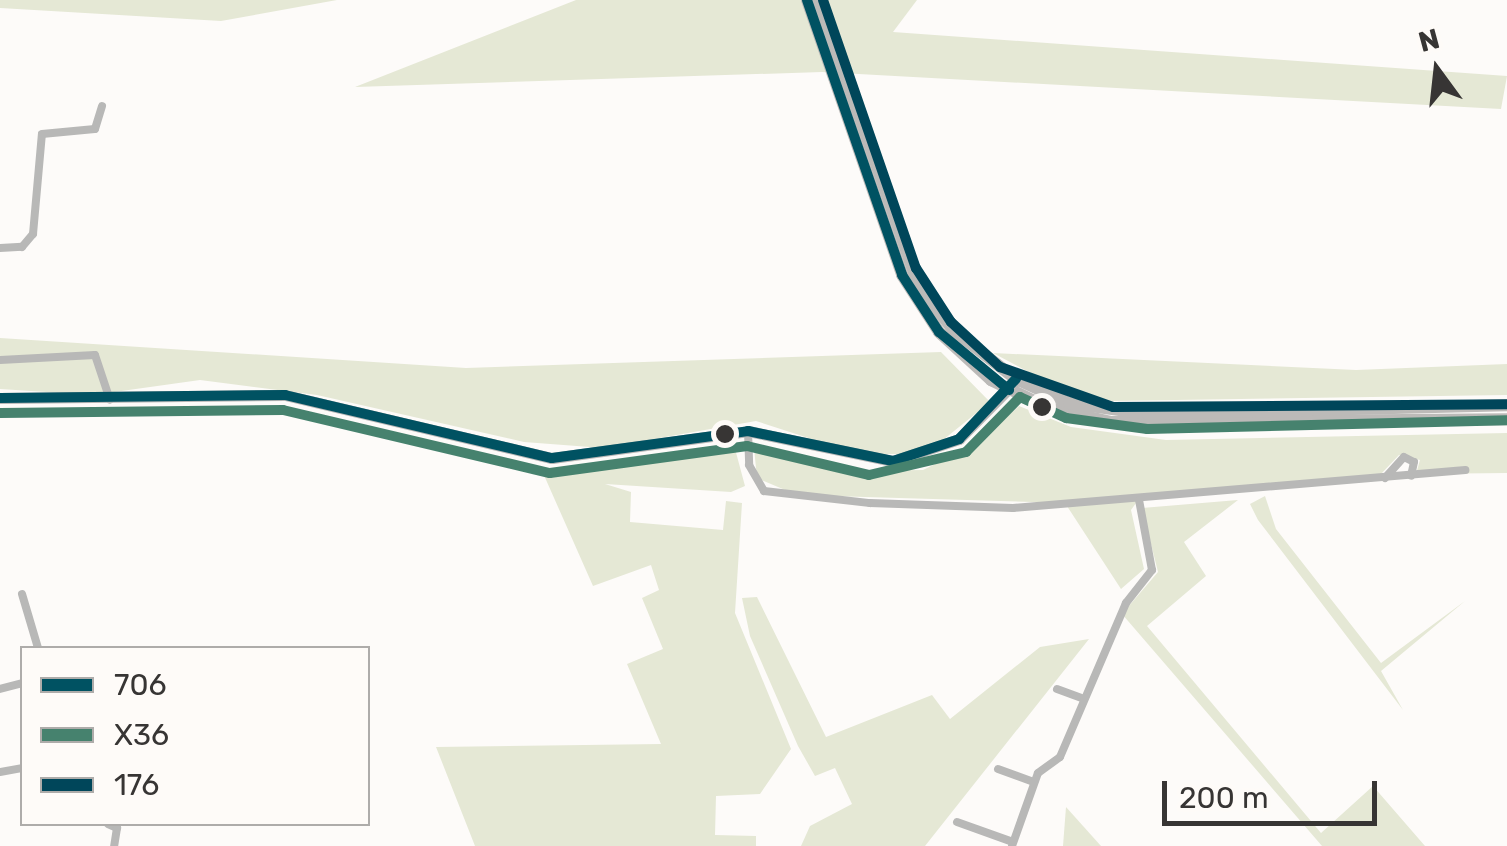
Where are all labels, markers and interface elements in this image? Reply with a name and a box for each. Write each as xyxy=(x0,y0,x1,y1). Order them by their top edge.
north arrow xyxy=(1387,20,1487,120)
text: N xyxy=(1415,22,1443,59)
unlabelled marker xyxy=(1032,397,1052,417)
unlabelled marker xyxy=(715,424,735,444)
legend xyxy=(20,646,370,826)
text: 706 xyxy=(114,667,167,703)
text: X36 xyxy=(114,717,169,753)
scale bar xyxy=(1167,761,1382,823)
text: 176 xyxy=(114,767,159,803)
text: 200 m xyxy=(1179,780,1269,816)

